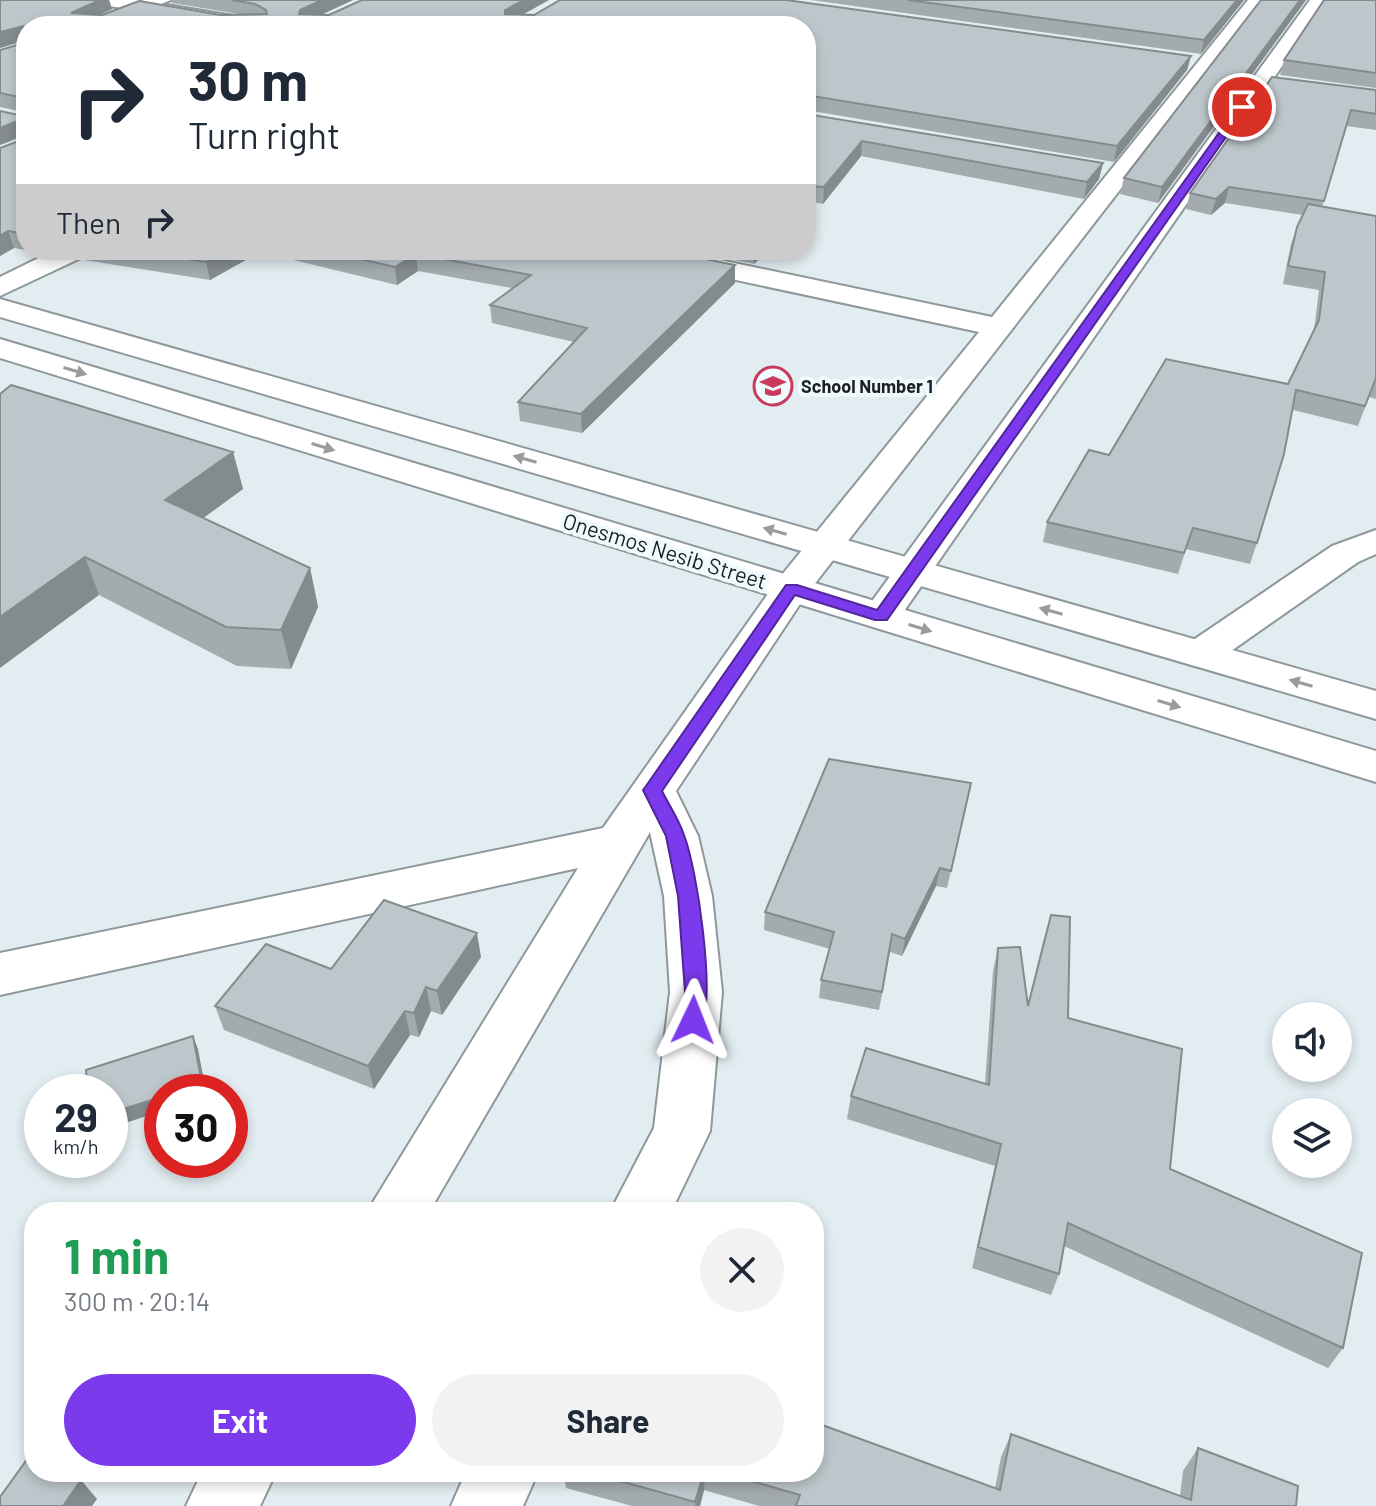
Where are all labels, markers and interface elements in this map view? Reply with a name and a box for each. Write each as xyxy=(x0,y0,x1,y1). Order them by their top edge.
text: 30 m xyxy=(188,45,308,112)
icon: right xyxy=(56,48,160,152)
pin xyxy=(1208,73,1276,141)
icon: arrive xyxy=(1220,85,1264,129)
text: Turn right xyxy=(188,113,340,156)
icon: right xyxy=(137,200,181,244)
text: Then xyxy=(56,204,121,240)
one-way arrow xyxy=(63,365,87,378)
school or university icon: School Number 1 xyxy=(752,365,794,407)
place label: School Number 1 xyxy=(801,375,933,397)
one-way arrow xyxy=(312,441,336,453)
one-way arrow xyxy=(512,452,536,465)
street label: Onesmos Nesib Street xyxy=(560,507,770,593)
one-way arrow xyxy=(762,524,786,537)
one-way arrow xyxy=(1039,604,1063,617)
one-way arrow xyxy=(909,622,933,635)
one-way arrow xyxy=(1289,676,1313,689)
one-way arrow xyxy=(1157,698,1181,711)
position arrow xyxy=(651,978,735,1062)
map controls xyxy=(1272,1002,1352,1178)
button: sound xyxy=(1272,1002,1352,1082)
speed limit sign: 30 xyxy=(144,1074,248,1178)
text: 29 xyxy=(54,1092,98,1140)
button: layers xyxy=(1272,1098,1352,1178)
text: km/h xyxy=(53,1134,99,1158)
text: 1 min xyxy=(64,1226,169,1284)
button: close xyxy=(700,1228,784,1312)
text: 300 m · 20:14 xyxy=(64,1285,210,1316)
button: Exit xyxy=(64,1374,416,1466)
button: Share xyxy=(432,1374,784,1466)

